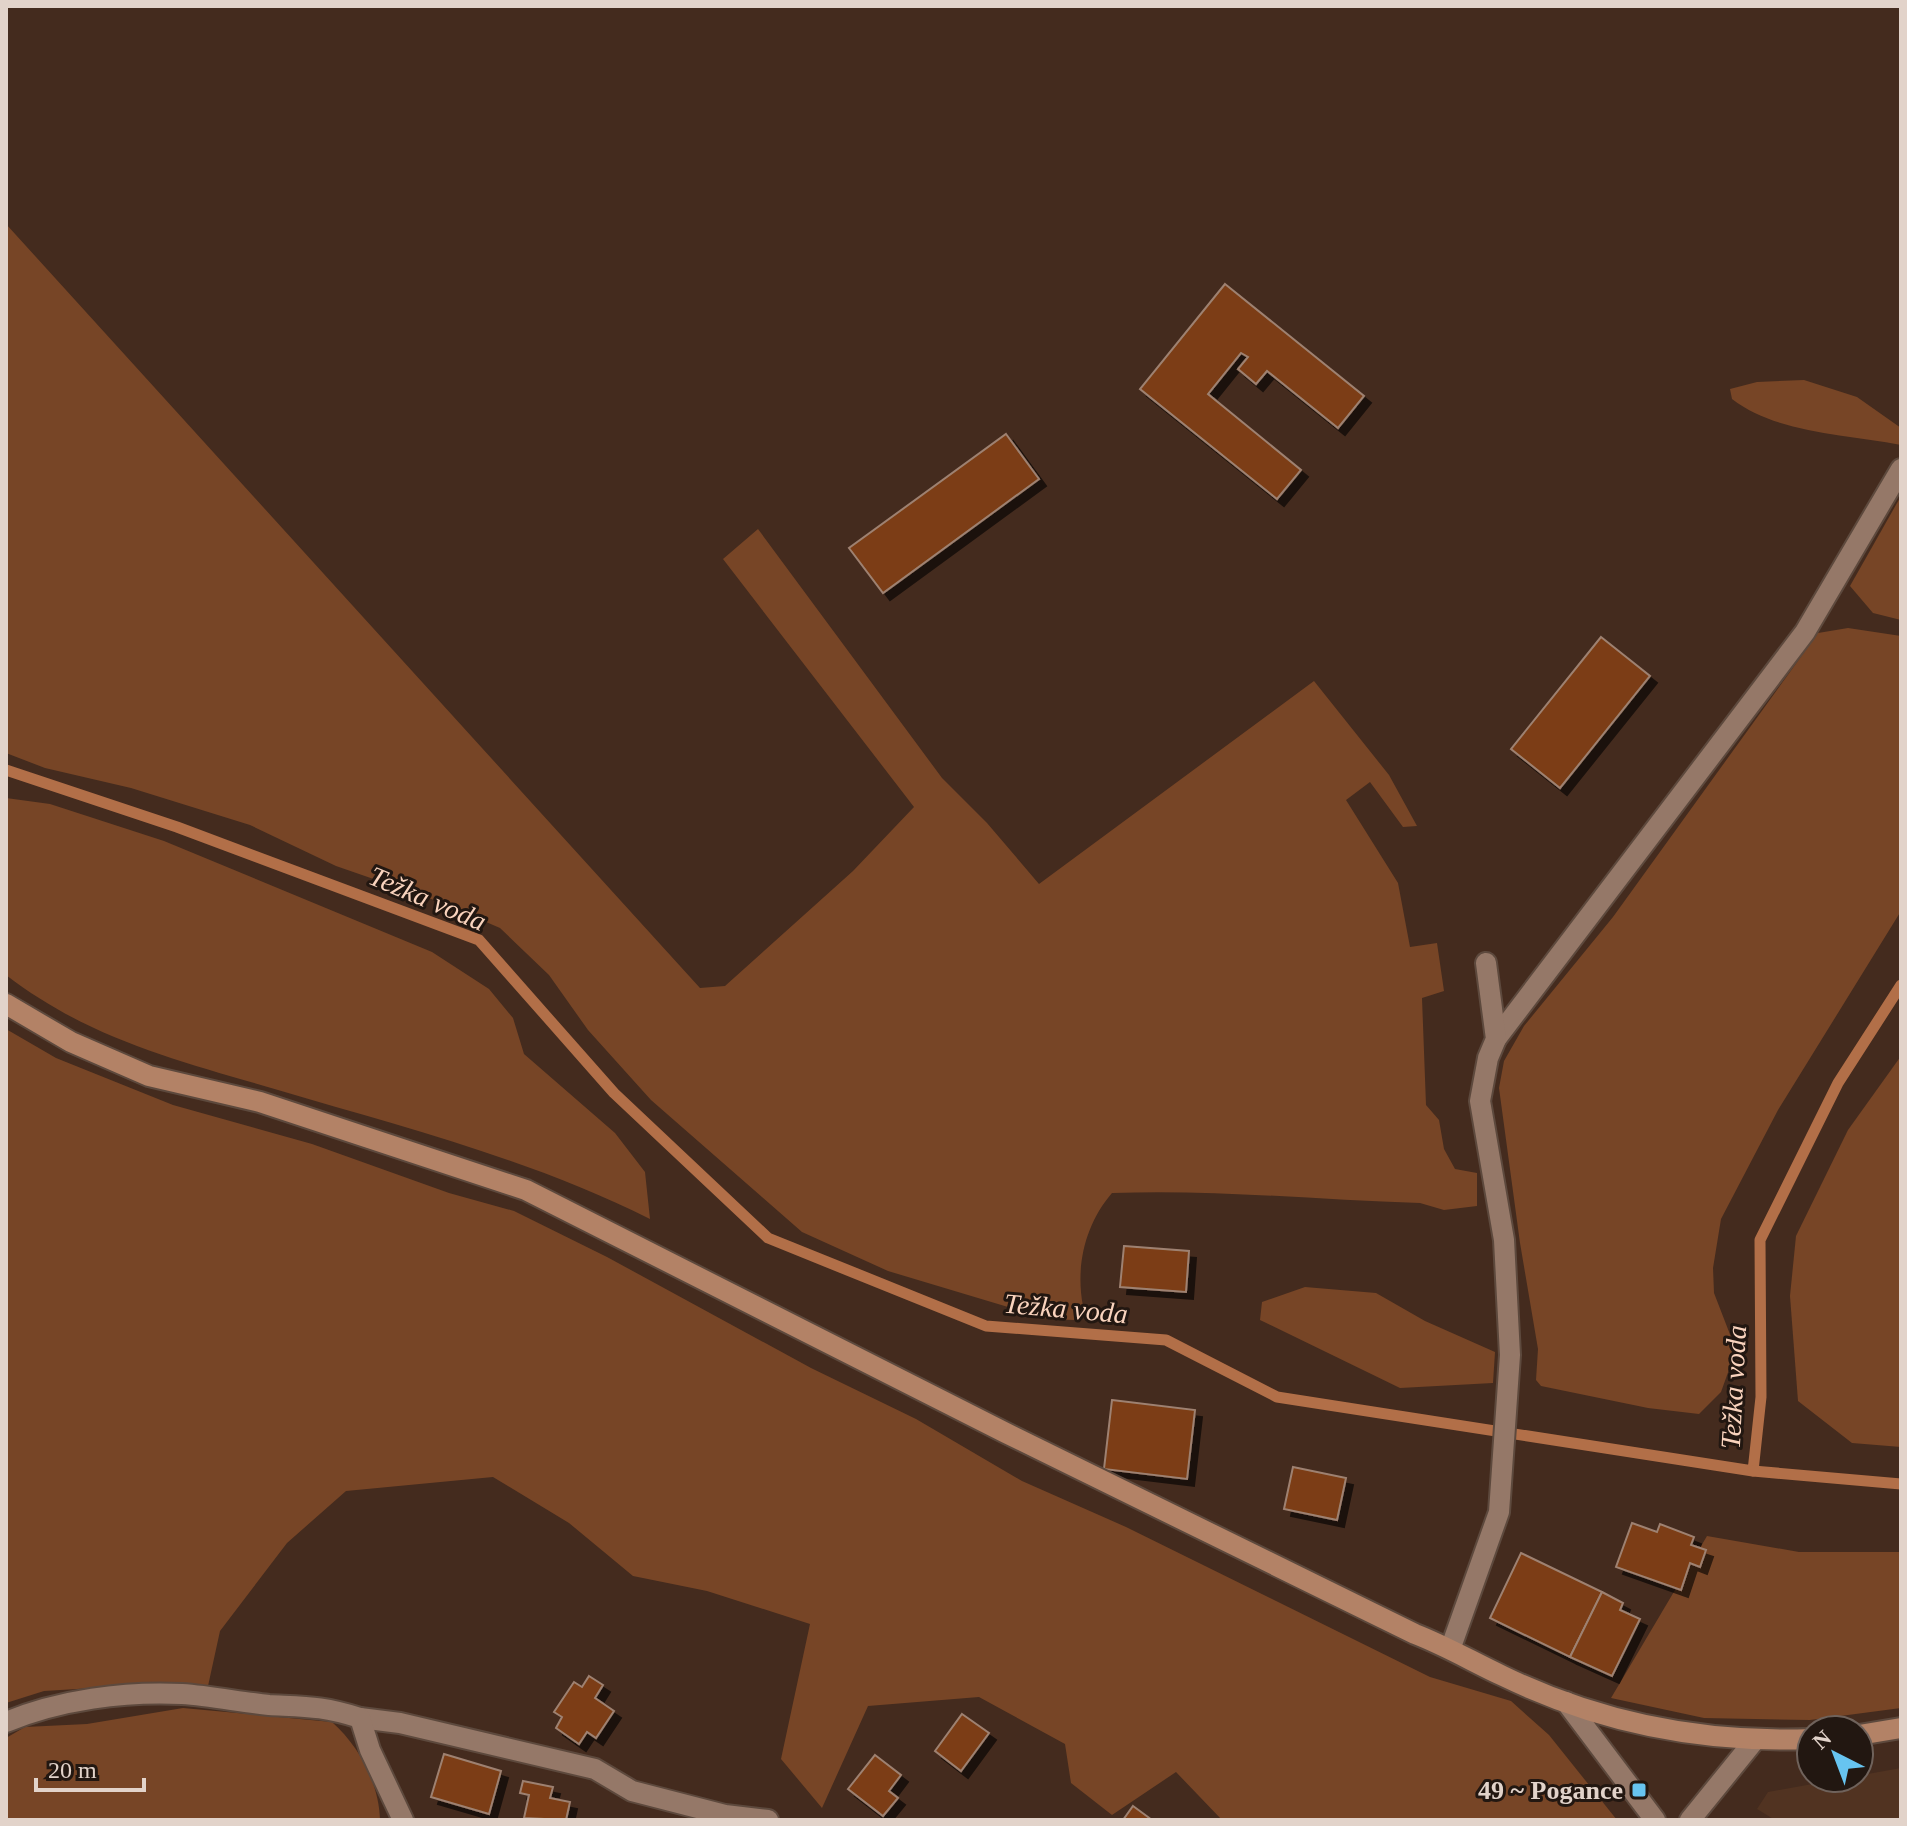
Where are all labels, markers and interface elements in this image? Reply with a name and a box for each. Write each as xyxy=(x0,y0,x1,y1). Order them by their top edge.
water label: Težka voda xyxy=(365,860,491,937)
water label: Težka voda xyxy=(1003,1288,1129,1329)
water label: Težka voda xyxy=(1715,1324,1752,1450)
north arrow xyxy=(1795,1714,1875,1794)
text: N xyxy=(1808,1725,1836,1754)
scale bar xyxy=(36,1742,144,1792)
text: 20 m xyxy=(48,1757,97,1783)
place label: 49 ~ Pogance xyxy=(1478,1776,1623,1805)
marker: 49 ~ Pogance xyxy=(1630,1781,1648,1799)

